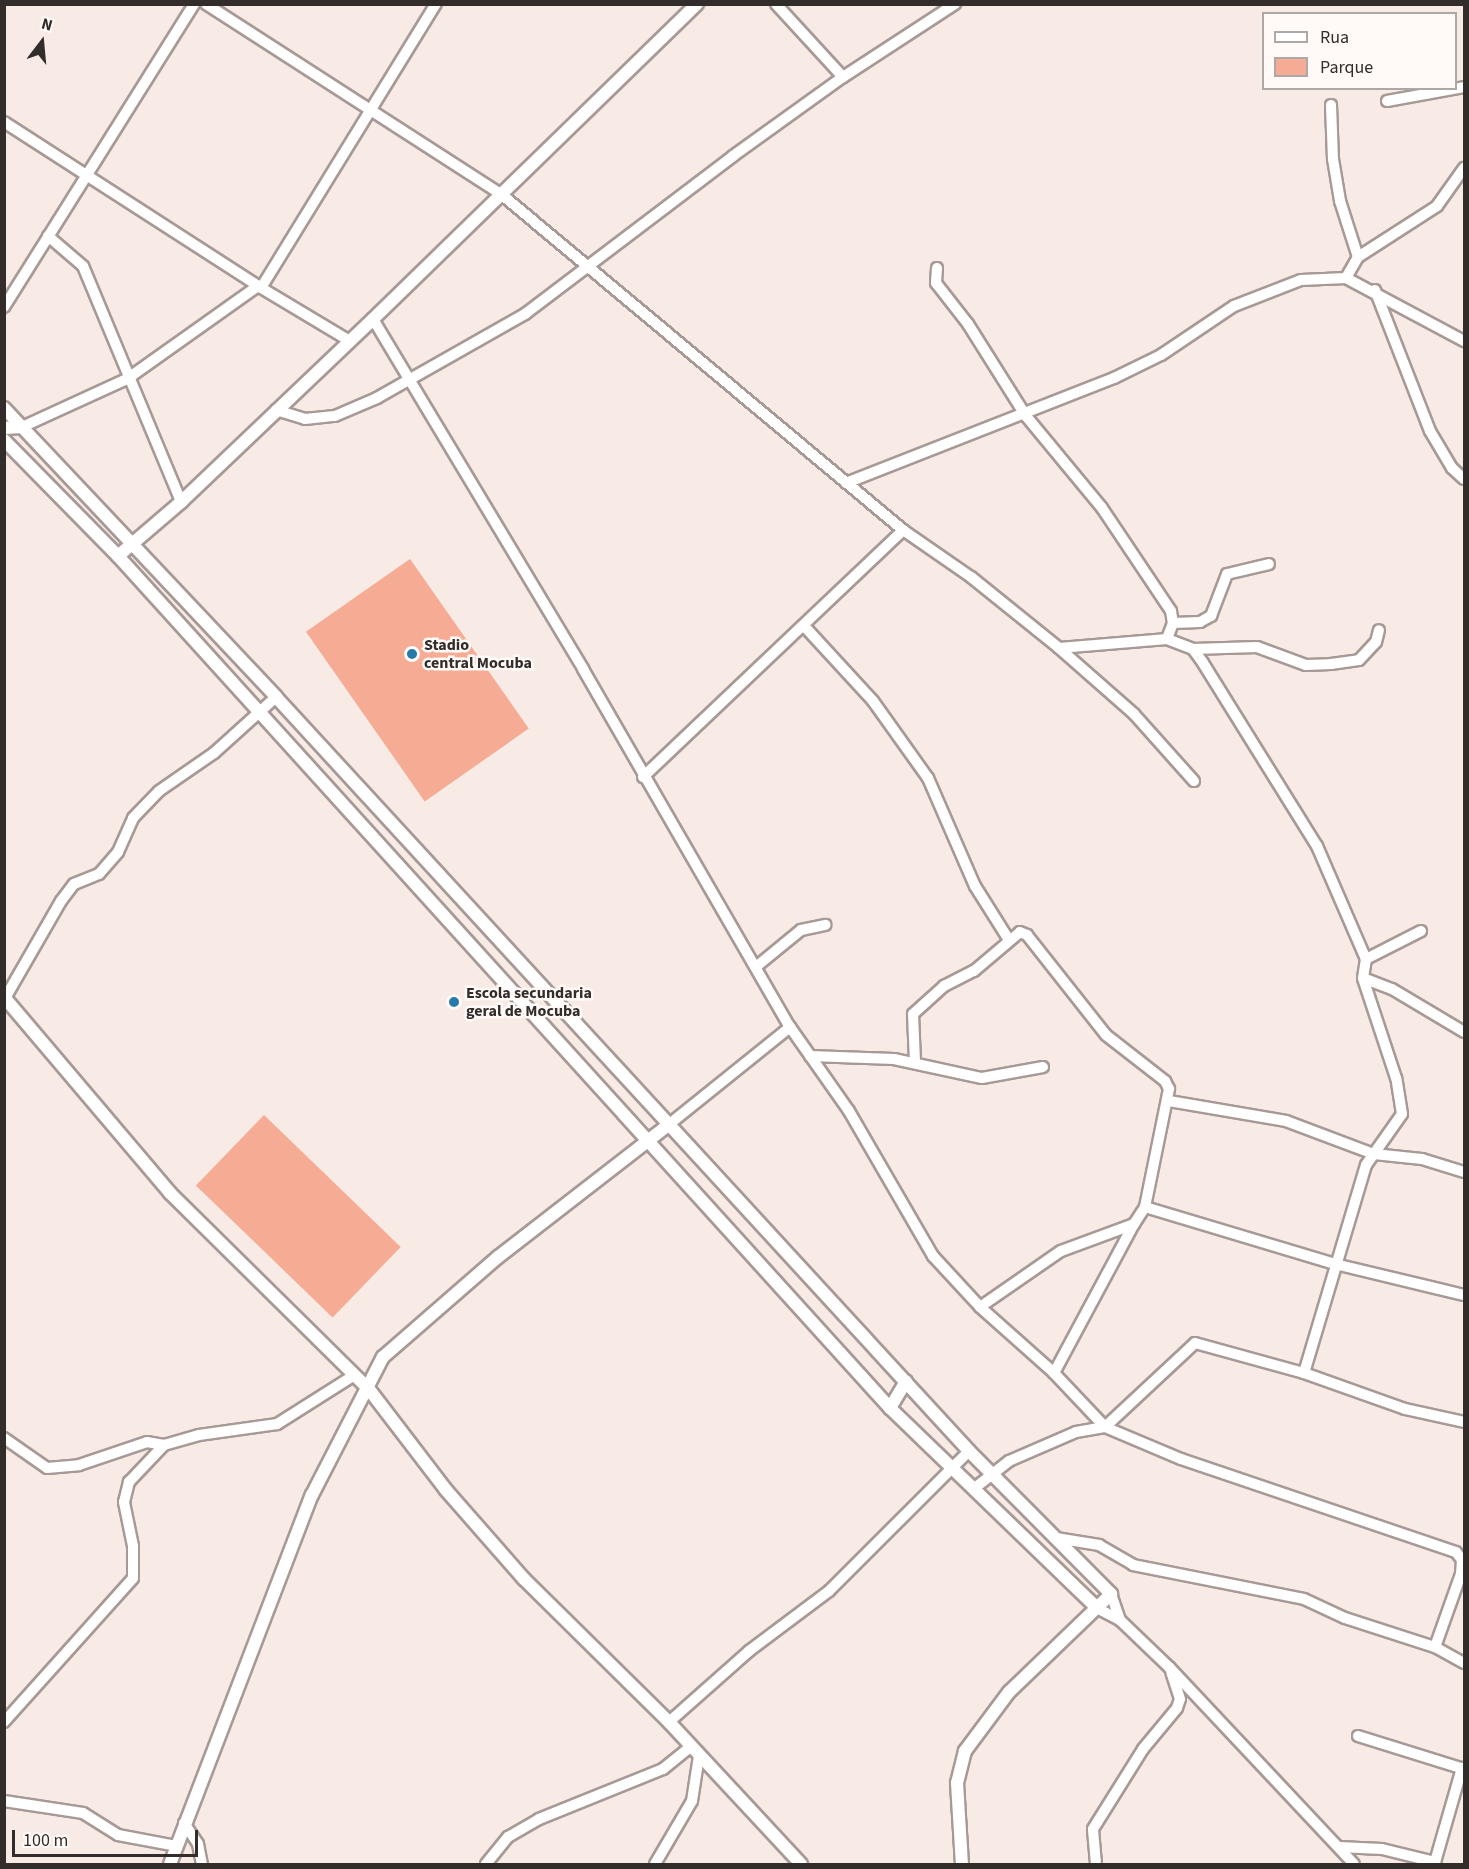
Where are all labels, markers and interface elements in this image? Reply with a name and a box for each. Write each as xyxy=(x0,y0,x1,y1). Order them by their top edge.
north arrow xyxy=(12,12,72,72)
legend xyxy=(1262,12,1457,90)
text: N xyxy=(39,13,55,37)
text: Rua xyxy=(1320,25,1349,50)
text: Parque xyxy=(1320,55,1373,80)
place label: Stadio central Mocuba xyxy=(424,635,532,673)
marker: Stadio central Mocuba xyxy=(405,647,419,661)
place label: Escola secundaria geral de Mocuba xyxy=(466,983,592,1021)
marker: Escola secundaria geral de Mocuba xyxy=(447,995,461,1009)
scale bar xyxy=(15,1818,201,1856)
text: 100 m xyxy=(23,1828,68,1853)

